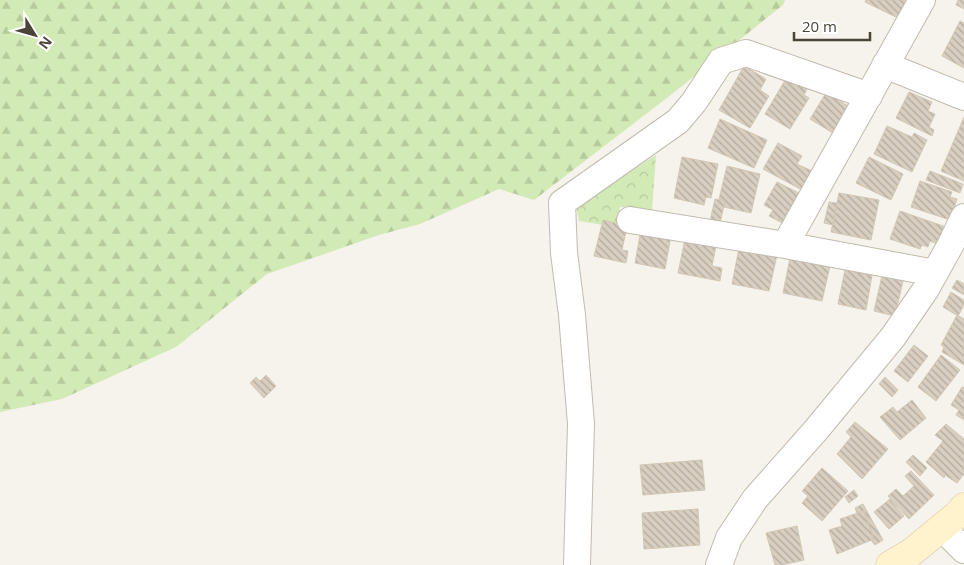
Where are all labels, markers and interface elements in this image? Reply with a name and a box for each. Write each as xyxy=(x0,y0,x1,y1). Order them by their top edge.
north arrow xyxy=(10,10,60,60)
scale bar xyxy=(794,10,870,42)
text: 20 m xyxy=(802,16,837,36)
text: N xyxy=(35,33,57,53)

